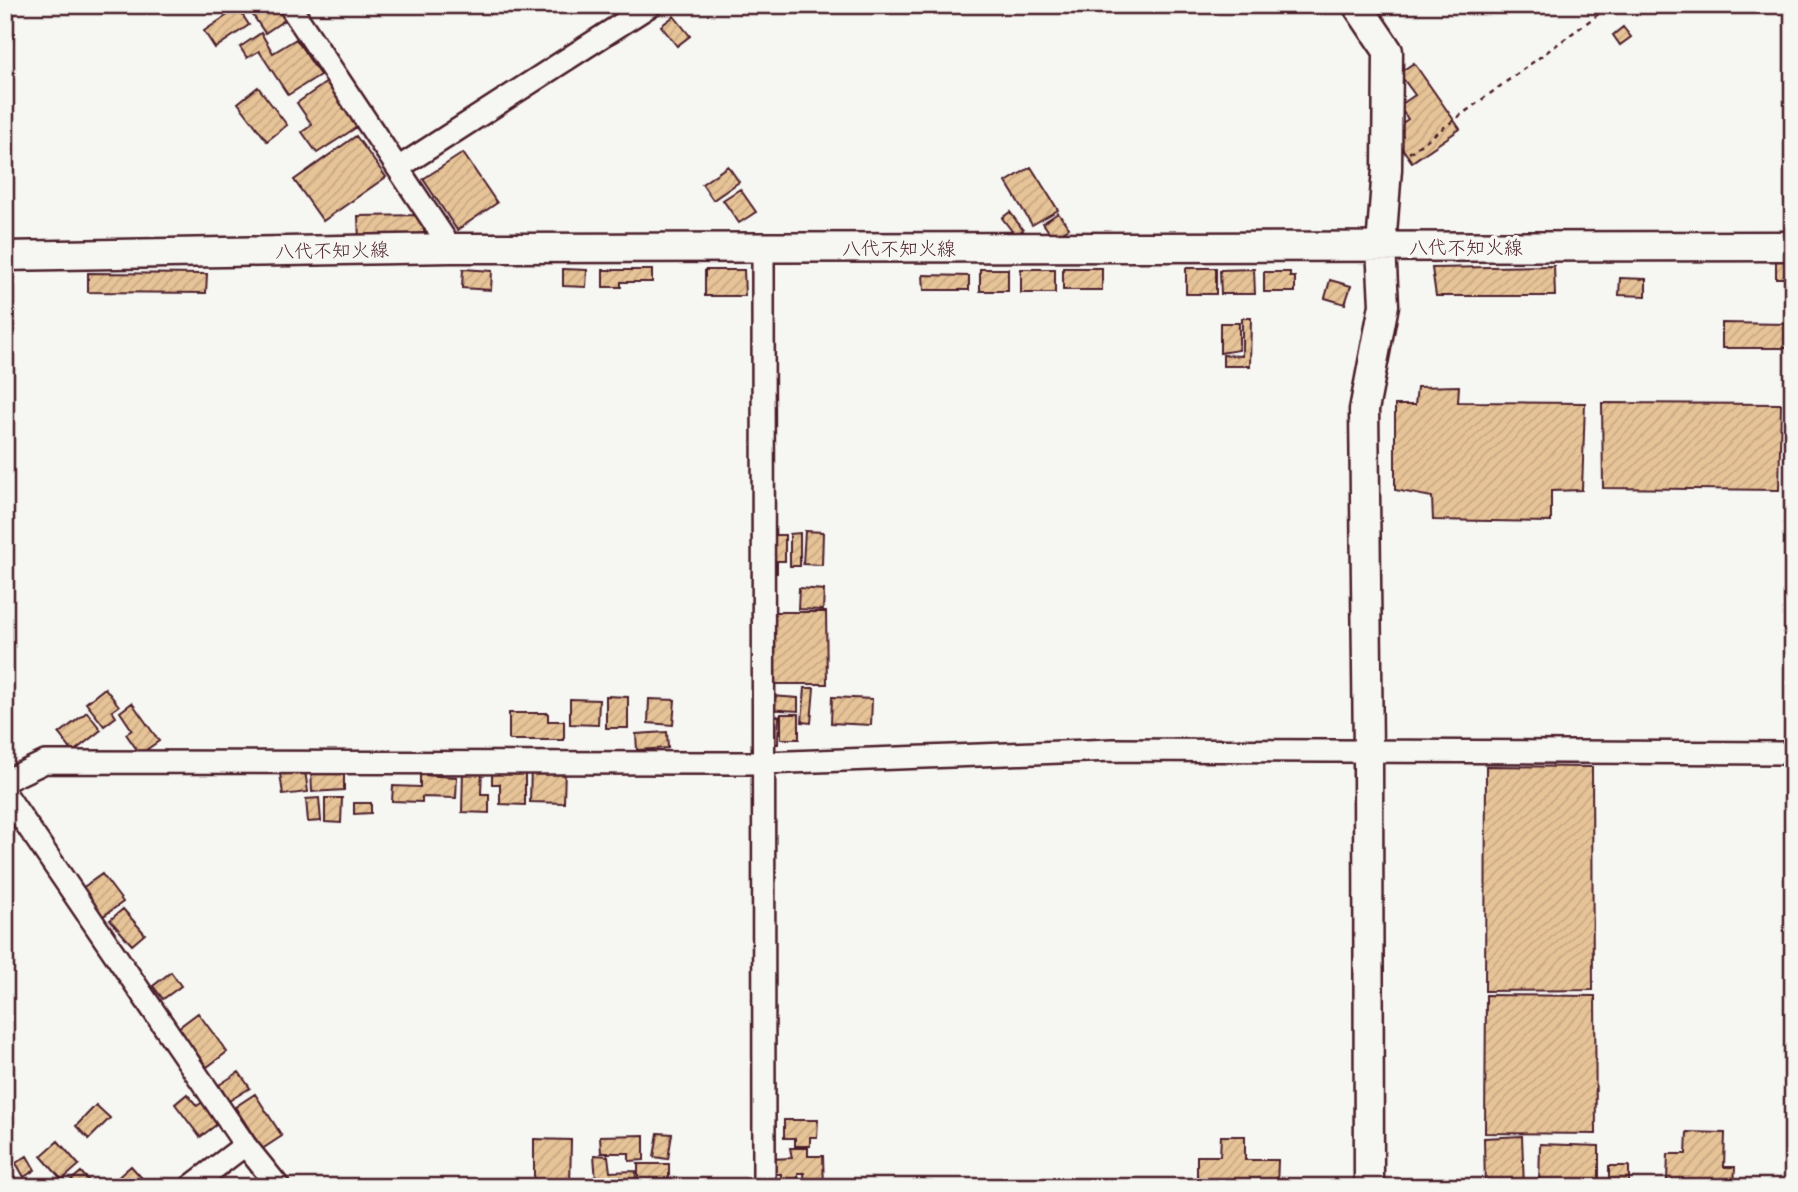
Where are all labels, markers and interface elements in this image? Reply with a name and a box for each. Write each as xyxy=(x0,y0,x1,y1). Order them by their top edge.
street label: 八代不知火線 xyxy=(1409,232,1523,260)
street label: 八代不知火線 xyxy=(842,233,956,261)
street label: 八代不知火線 xyxy=(275,234,389,264)

